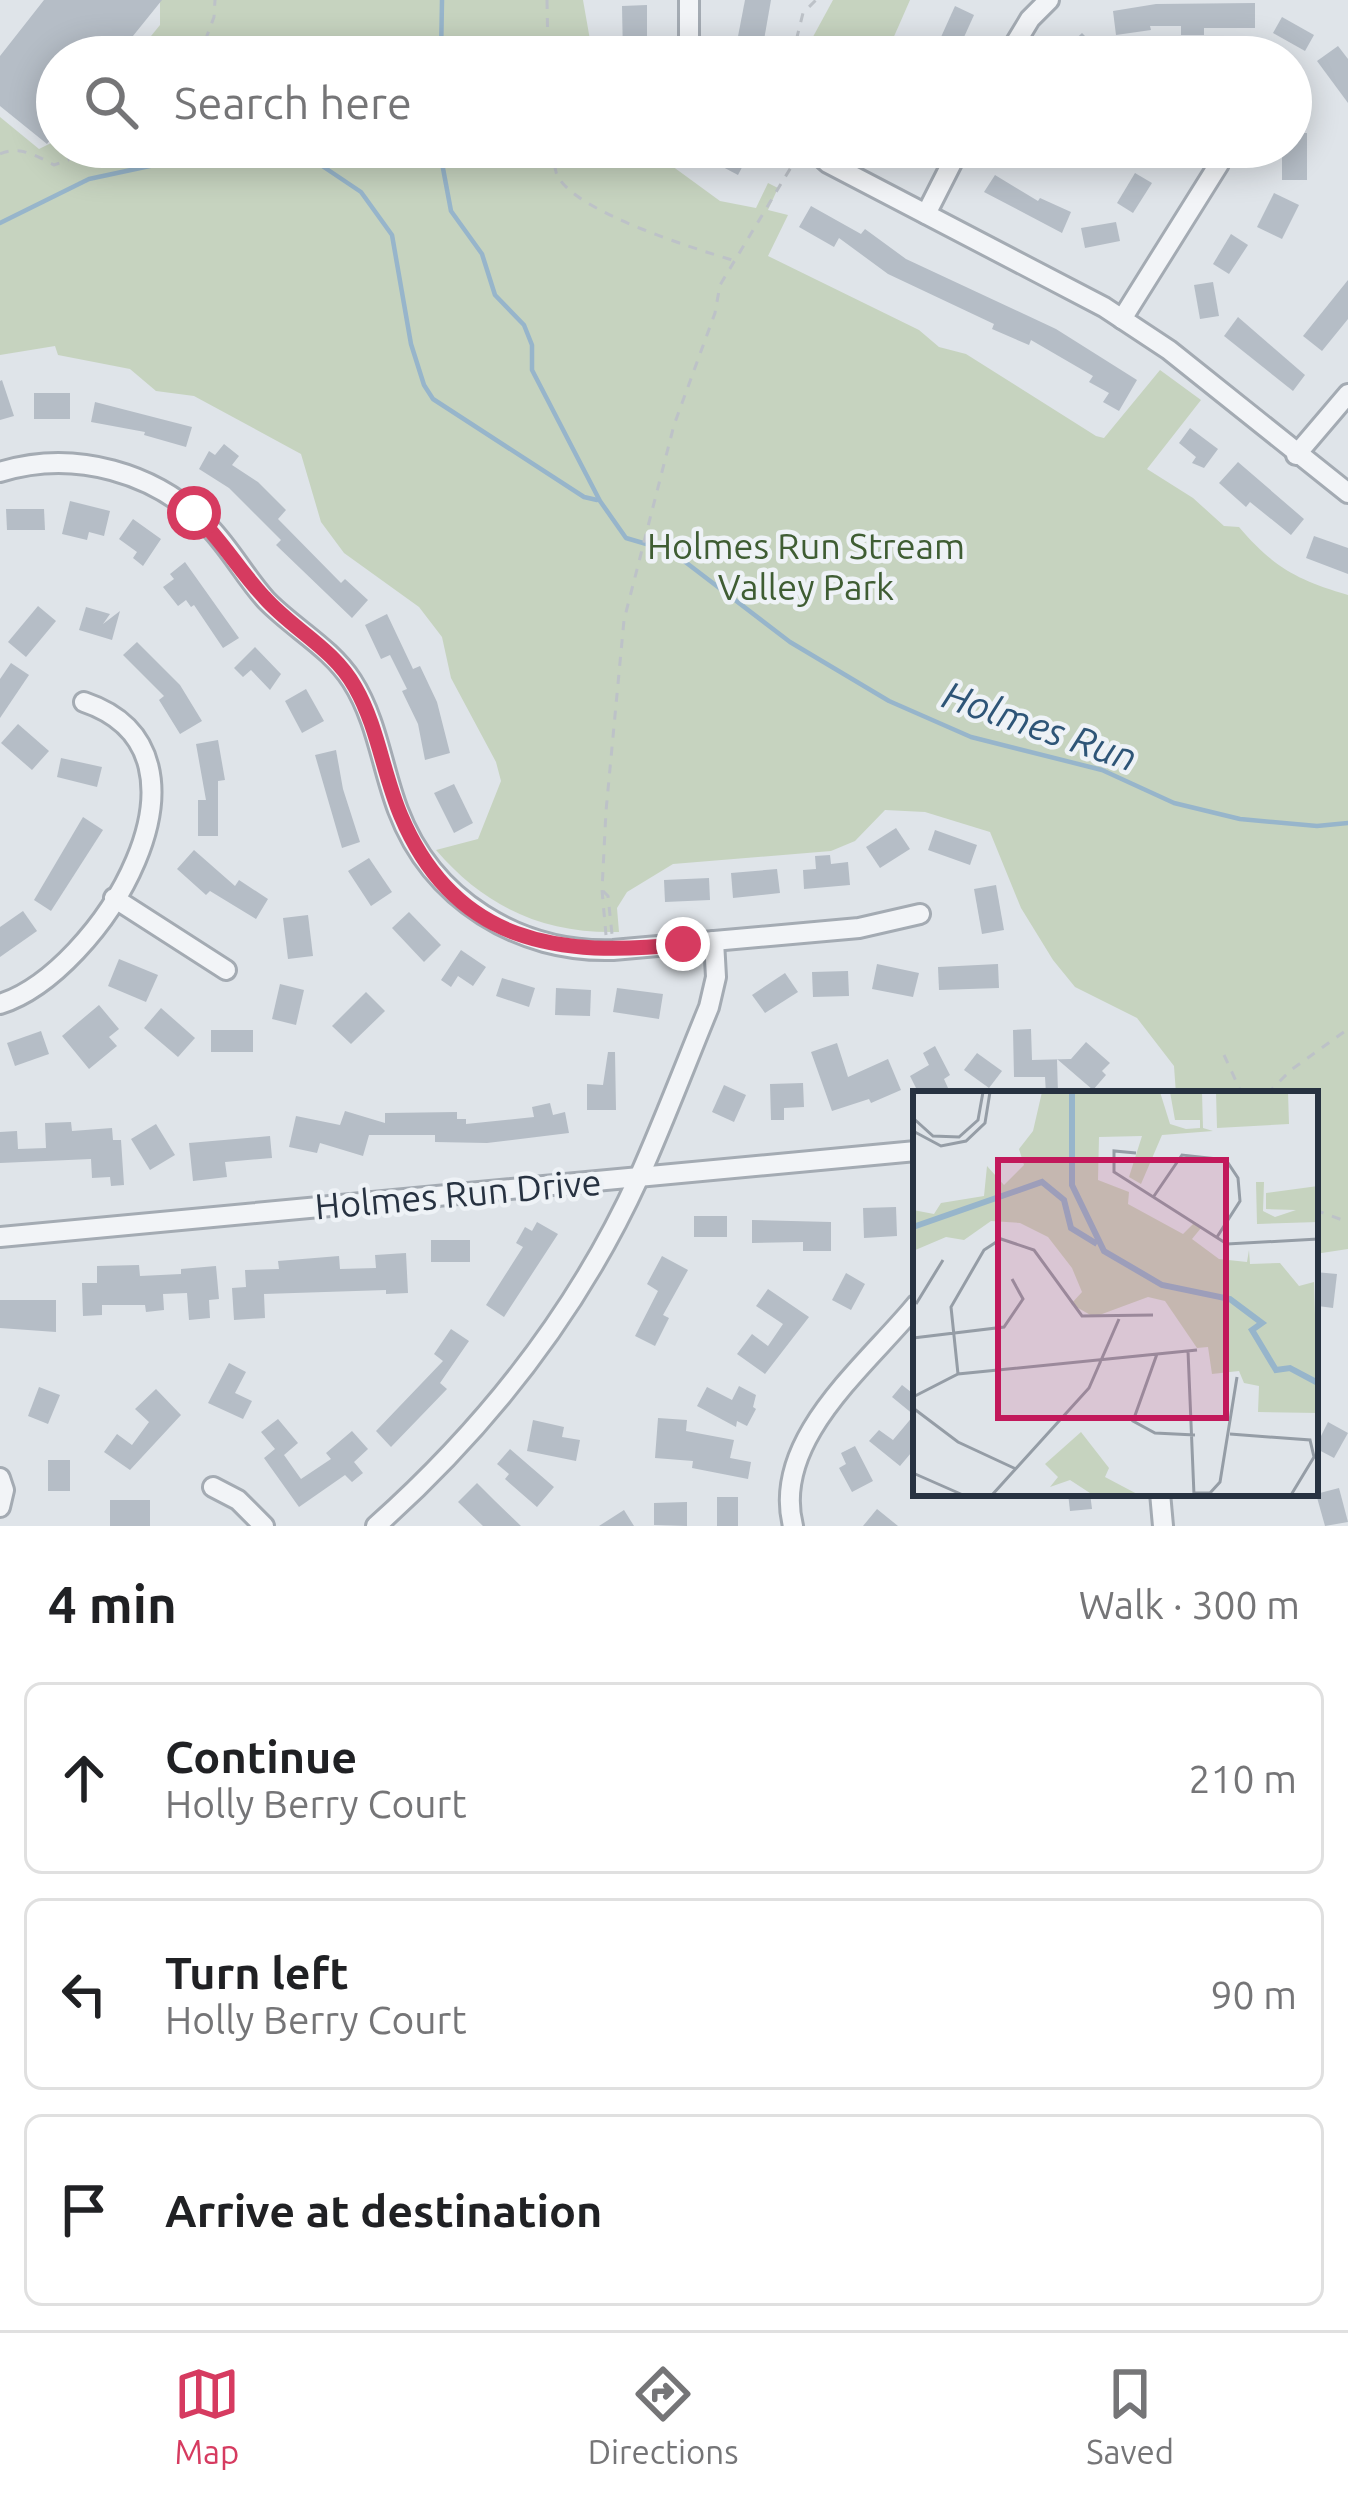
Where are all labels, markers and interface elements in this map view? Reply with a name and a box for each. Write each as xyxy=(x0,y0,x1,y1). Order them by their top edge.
search box xyxy=(36,36,1312,168)
icon: search xyxy=(78,69,144,135)
text: Search here xyxy=(174,77,412,128)
route start xyxy=(167,486,221,540)
park label: Holmes Run Stream Valley Park xyxy=(647,525,965,607)
water label: Holmes Run xyxy=(937,672,1143,779)
route end xyxy=(656,917,710,971)
inset map xyxy=(913,1091,1318,1496)
street label: Holmes Run Drive xyxy=(313,1161,603,1226)
text: 4 min xyxy=(48,1575,177,1633)
text: Walk · 300 m xyxy=(1079,1583,1300,1626)
text: Continue xyxy=(165,1731,357,1782)
icon: ahead xyxy=(51,1745,117,1811)
text: 210 m xyxy=(1188,1757,1297,1800)
text: Holly Berry Court xyxy=(165,1782,467,1825)
text: Turn left xyxy=(165,1947,349,1998)
icon: left xyxy=(51,1961,117,2027)
text: 90 m xyxy=(1210,1973,1297,2016)
text: Holly Berry Court xyxy=(165,1998,467,2041)
icon: arrive xyxy=(51,2177,117,2243)
text: Arrive at destination xyxy=(165,2185,602,2236)
tab: Map xyxy=(174,2361,240,2470)
tab: Directions xyxy=(588,2361,738,2470)
tab: Saved xyxy=(1086,2361,1174,2470)

